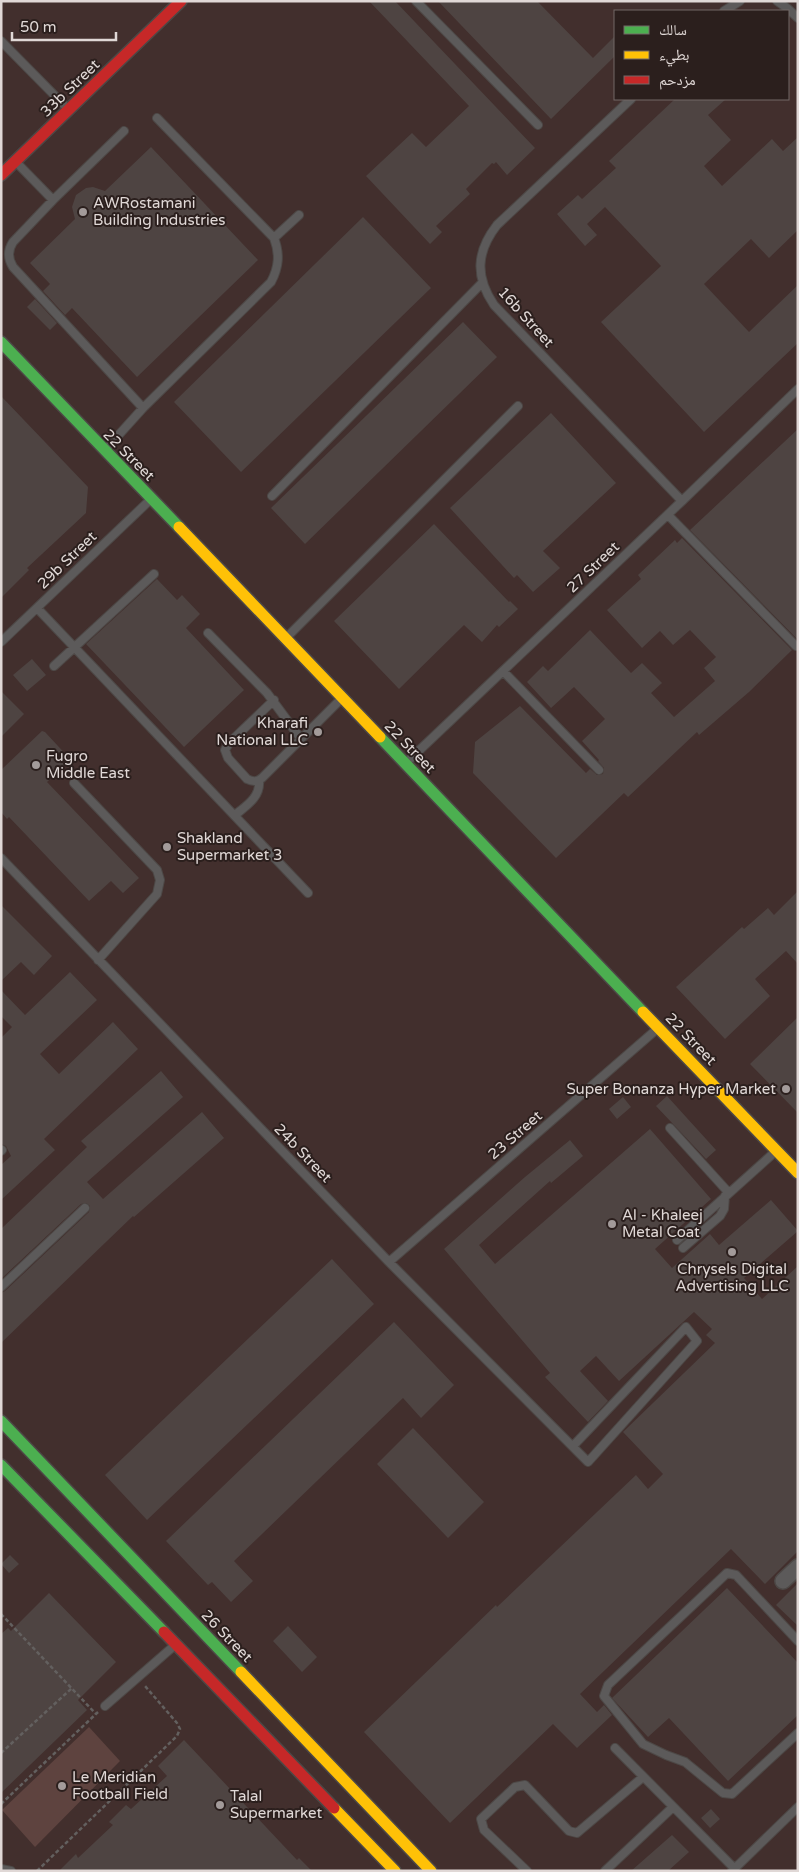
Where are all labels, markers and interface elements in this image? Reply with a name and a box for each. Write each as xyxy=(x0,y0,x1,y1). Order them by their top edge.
scale bar xyxy=(12,10,116,42)
legend xyxy=(614,10,789,100)
text: 50 m xyxy=(20,18,57,36)
text: سالك xyxy=(659,21,687,39)
text: بطيء xyxy=(659,46,689,67)
street label: 33b Street xyxy=(37,55,103,121)
text: مزدحم xyxy=(659,71,696,90)
place label: AWRostamani Building Industries xyxy=(93,194,226,229)
marker: AWRostamani Building Industries xyxy=(77,206,89,218)
street label: 16b Street xyxy=(494,283,558,351)
street label: 22 Street xyxy=(99,425,159,485)
street label: 29b Street xyxy=(34,527,100,593)
street label: 27 Street xyxy=(563,538,623,596)
place label: Kharafi National LLC xyxy=(216,714,308,749)
street label: 22 Street xyxy=(381,717,439,777)
marker: Kharafi National LLC xyxy=(312,726,324,738)
place label: Fugro Middle East xyxy=(46,747,130,782)
marker: Fugro Middle East xyxy=(30,759,42,771)
place label: Shakland Supermarket 3 xyxy=(177,829,282,864)
marker: Shakland Supermarket 3 xyxy=(161,841,173,853)
street label: 22 Street xyxy=(662,1009,720,1069)
place label: Super Bonanza Hyper Market xyxy=(566,1080,776,1098)
marker: Super Bonanza Hyper Market xyxy=(780,1083,792,1095)
street label: 23 Street xyxy=(484,1107,546,1163)
street label: 24b Street xyxy=(270,1120,336,1186)
place label: Al - Khaleej Metal Coat xyxy=(622,1206,703,1241)
marker: Al - Khaleej Metal Coat xyxy=(606,1218,618,1230)
marker: Chrysels Digital Advertising LLC xyxy=(726,1246,738,1258)
place label: Chrysels Digital Advertising LLC xyxy=(675,1260,789,1295)
street label: 26 Street xyxy=(198,1606,256,1666)
place label: Le Meridian Football Field xyxy=(72,1768,168,1803)
marker: Le Meridian Football Field xyxy=(56,1780,68,1792)
place label: Talal Supermarket xyxy=(230,1787,322,1822)
marker: Talal Supermarket xyxy=(214,1799,226,1811)

